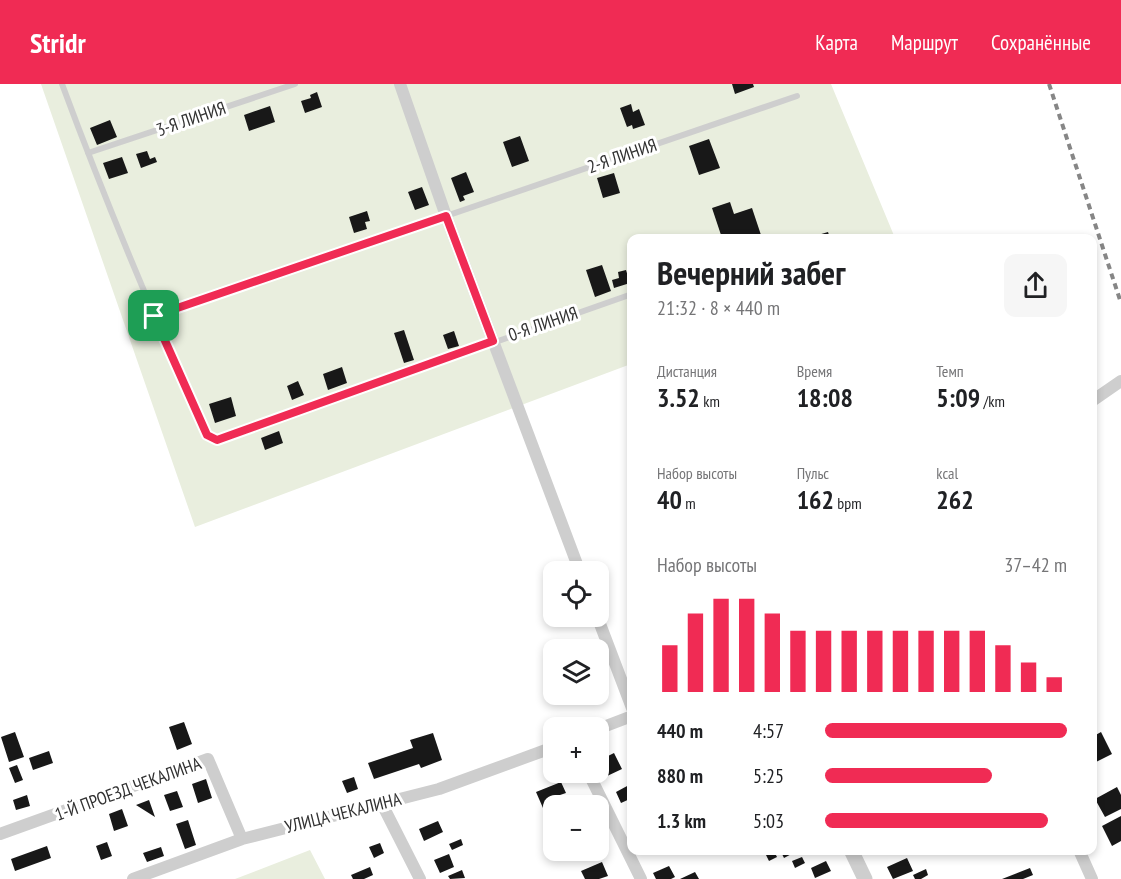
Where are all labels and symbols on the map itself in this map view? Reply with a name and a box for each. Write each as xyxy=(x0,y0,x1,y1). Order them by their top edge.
street label: 3-Я ЛИНИЯ xyxy=(153,96,229,141)
street label: 2-Я ЛИНИЯ xyxy=(584,133,660,178)
pin xyxy=(128,290,179,341)
street label: 0-Я ЛИНИЯ xyxy=(505,301,581,346)
street label: 1-Й ПРОЕЗД ЧЕКАЛИНА xyxy=(52,751,205,826)
street label: УЛИЦА ЧЕКАЛИНА xyxy=(282,787,404,838)

